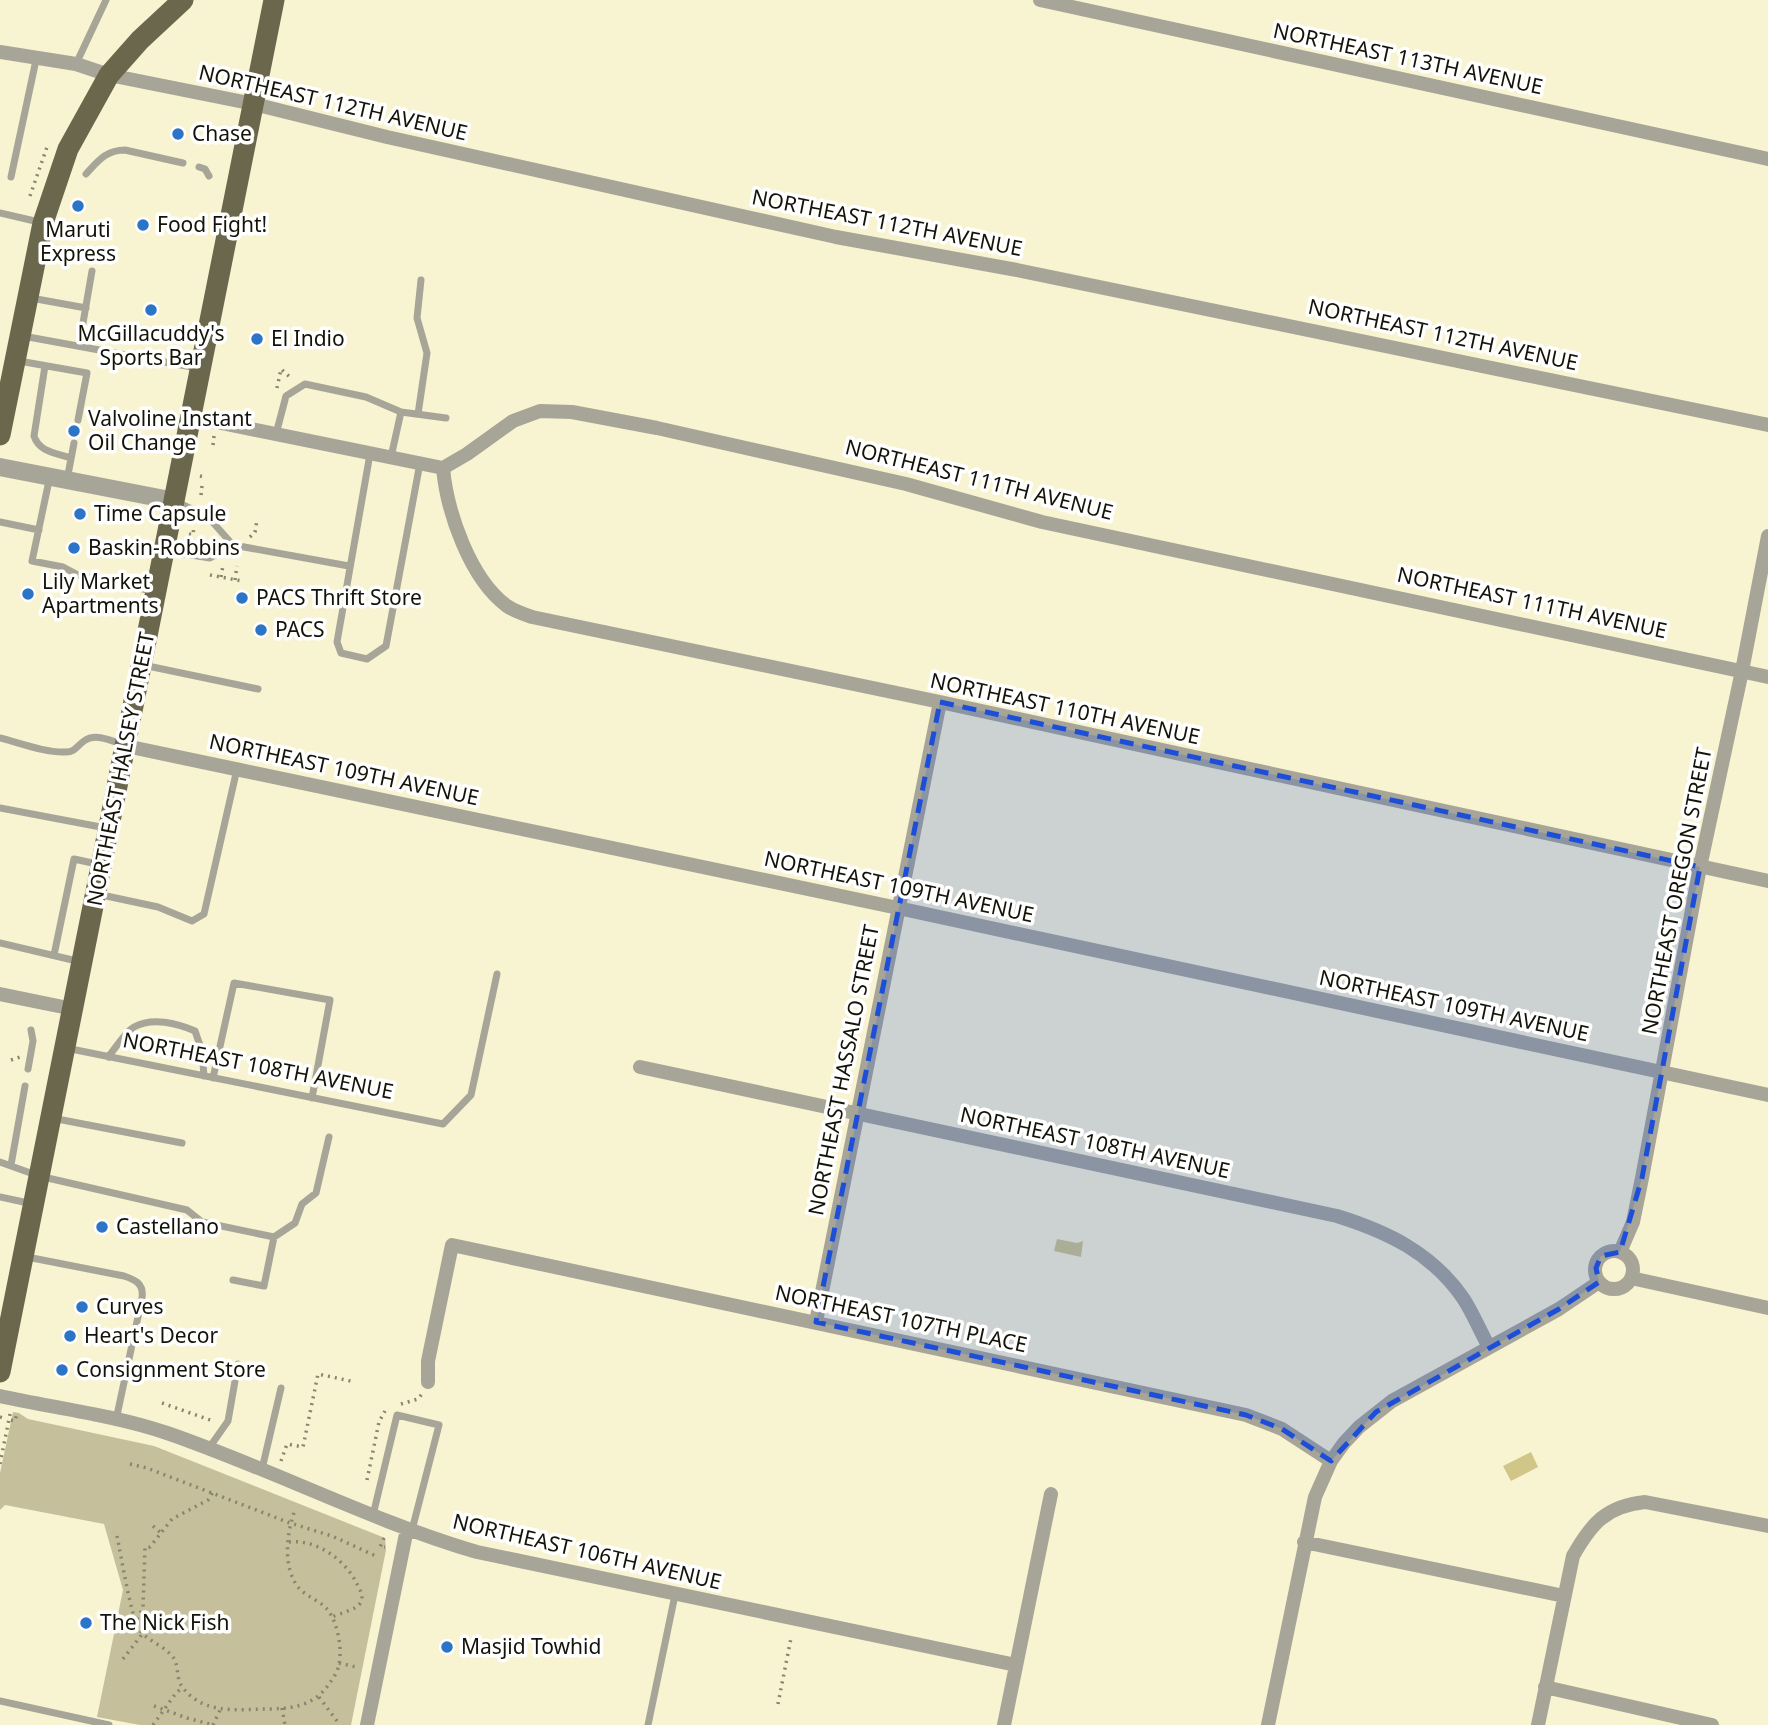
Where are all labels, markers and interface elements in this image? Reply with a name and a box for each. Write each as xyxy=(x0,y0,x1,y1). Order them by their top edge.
street label: NORTHEAST 113TH AVENUE xyxy=(1271,16,1546,100)
street label: NORTHEAST 112TH AVENUE xyxy=(196,57,470,147)
place label: Chase xyxy=(192,119,252,147)
marker: Chase xyxy=(170,126,186,142)
street label: NORTHEAST 112TH AVENUE xyxy=(750,182,1025,262)
marker: Maruti Express xyxy=(70,198,86,214)
place label: Food Fight! xyxy=(157,210,267,238)
place label: Maruti Express xyxy=(40,215,116,267)
marker: Food Fight! xyxy=(135,217,151,233)
street label: NORTHEAST 112TH AVENUE xyxy=(1306,292,1581,376)
marker: McGillacuddy's Sports Bar xyxy=(143,302,159,318)
place label: McGillacuddy's Sports Bar xyxy=(77,319,225,371)
place label: El Indio xyxy=(271,324,345,352)
marker: El Indio xyxy=(249,331,265,347)
place label: Valvoline Instant Oil Change xyxy=(88,404,252,456)
marker: Valvoline Instant Oil Change xyxy=(66,423,82,439)
street label: NORTHEAST 111TH AVENUE xyxy=(842,432,1116,526)
place label: Time Capsule xyxy=(94,499,226,527)
marker: Time Capsule xyxy=(72,506,88,522)
place label: Baskin-Robbins xyxy=(88,533,240,561)
marker: Baskin-Robbins xyxy=(66,540,82,556)
street label: NORTHEAST 111TH AVENUE xyxy=(1395,560,1670,644)
place label: Lily Market Apartments xyxy=(42,567,158,619)
place label: PACS Thrift Store xyxy=(256,583,422,611)
marker: Lily Market Apartments xyxy=(20,586,36,602)
marker: PACS Thrift Store xyxy=(234,590,250,606)
place label: PACS xyxy=(275,615,324,643)
marker: PACS xyxy=(253,622,269,638)
street label: NORTHEAST HALSEY STREET xyxy=(80,629,160,908)
street label: NORTHEAST 110TH AVENUE xyxy=(928,666,1203,750)
street label: NORTHEAST 109TH AVENUE xyxy=(207,727,482,811)
street label: NORTHEAST OREGON STREET xyxy=(1634,745,1718,1037)
street label: NORTHEAST 109TH AVENUE xyxy=(762,844,1037,928)
street label: NORTHEAST HASSALO STREET xyxy=(801,922,885,1218)
street label: NORTHEAST 109TH AVENUE xyxy=(1317,963,1592,1047)
street label: NORTHEAST 108TH AVENUE xyxy=(121,1025,396,1105)
street label: NORTHEAST 108TH AVENUE xyxy=(958,1100,1233,1184)
place label: Castellano xyxy=(116,1212,219,1240)
marker: Castellano xyxy=(94,1219,110,1235)
street label: NORTHEAST 107TH PLACE xyxy=(773,1278,1030,1358)
place label: Curves xyxy=(96,1292,164,1320)
marker: Curves xyxy=(74,1299,90,1315)
place label: Heart's Decor xyxy=(84,1321,218,1349)
marker: Heart's Decor xyxy=(62,1328,78,1344)
place label: Consignment Store xyxy=(76,1355,266,1383)
marker: Consignment Store xyxy=(54,1362,70,1378)
street label: NORTHEAST 106TH AVENUE xyxy=(450,1506,724,1596)
place label: The Nick Fish xyxy=(100,1608,229,1636)
marker: The Nick Fish xyxy=(78,1615,94,1631)
place label: Masjid Towhid xyxy=(461,1632,601,1660)
marker: Masjid Towhid xyxy=(439,1639,455,1655)

